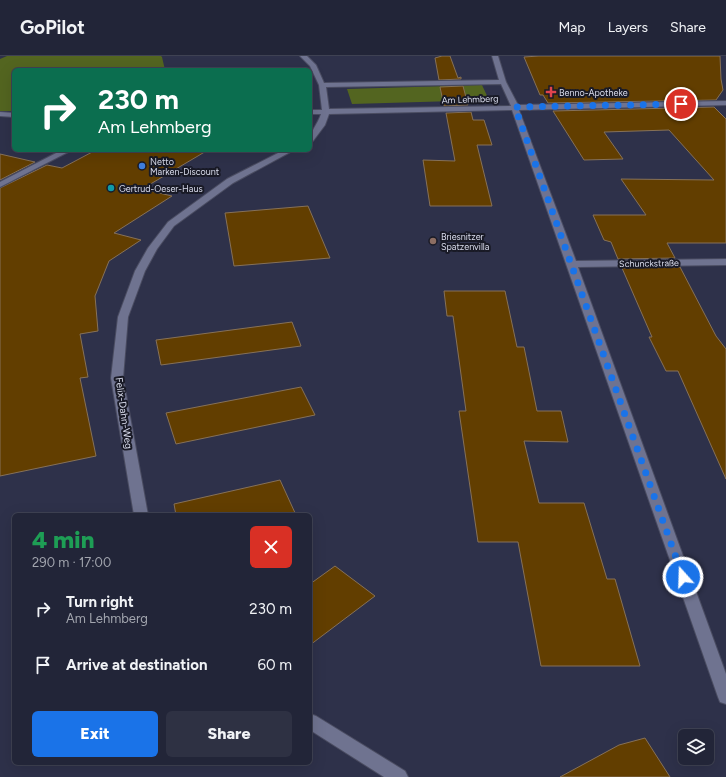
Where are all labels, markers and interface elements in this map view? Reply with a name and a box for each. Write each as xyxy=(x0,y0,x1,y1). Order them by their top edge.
text: GoPilot xyxy=(20,16,85,39)
text: Map xyxy=(558,19,586,36)
text: Layers xyxy=(608,19,648,36)
text: Share xyxy=(670,19,706,36)
text: 230 m xyxy=(98,82,179,116)
icon: right xyxy=(32,84,84,136)
marker: Benno-Apotheke xyxy=(546,87,556,97)
place label: Benno-Apotheke xyxy=(559,87,628,98)
pin xyxy=(664,87,698,121)
street label: Am Lehmberg xyxy=(441,93,499,105)
icon: arrive xyxy=(670,93,692,115)
text: Am Lehmberg xyxy=(98,116,212,138)
place label: Netto Marken-Discount xyxy=(150,156,220,177)
marker: Netto Marken-Discount xyxy=(137,161,147,171)
marker: Gertrud-Oeser-Haus xyxy=(106,183,116,193)
place label: Gertrud-Oeser-Haus xyxy=(119,183,203,194)
place label: Briesnitzer Spatzenvilla xyxy=(441,231,490,252)
marker: Briesnitzer Spatzenvilla xyxy=(428,236,438,246)
street label: Schunckstraße xyxy=(619,257,679,269)
street label: Felix-Dahn-Weg xyxy=(113,376,135,450)
text: 4 min xyxy=(32,525,94,554)
button: close xyxy=(250,526,292,568)
text: 290 m · 17:00 xyxy=(32,555,111,570)
position arrow xyxy=(662,556,704,598)
text: Turn right xyxy=(66,593,134,611)
icon: right xyxy=(32,598,54,620)
text: 230 m xyxy=(249,600,292,618)
text: Am Lehmberg xyxy=(66,611,148,626)
icon: arrive xyxy=(32,654,54,676)
text: Arrive at destination xyxy=(66,656,207,674)
text: 60 m xyxy=(257,656,292,674)
button: Exit xyxy=(32,711,158,757)
button: Share xyxy=(166,711,292,757)
map controls xyxy=(678,729,714,765)
button: layers xyxy=(678,729,714,765)

